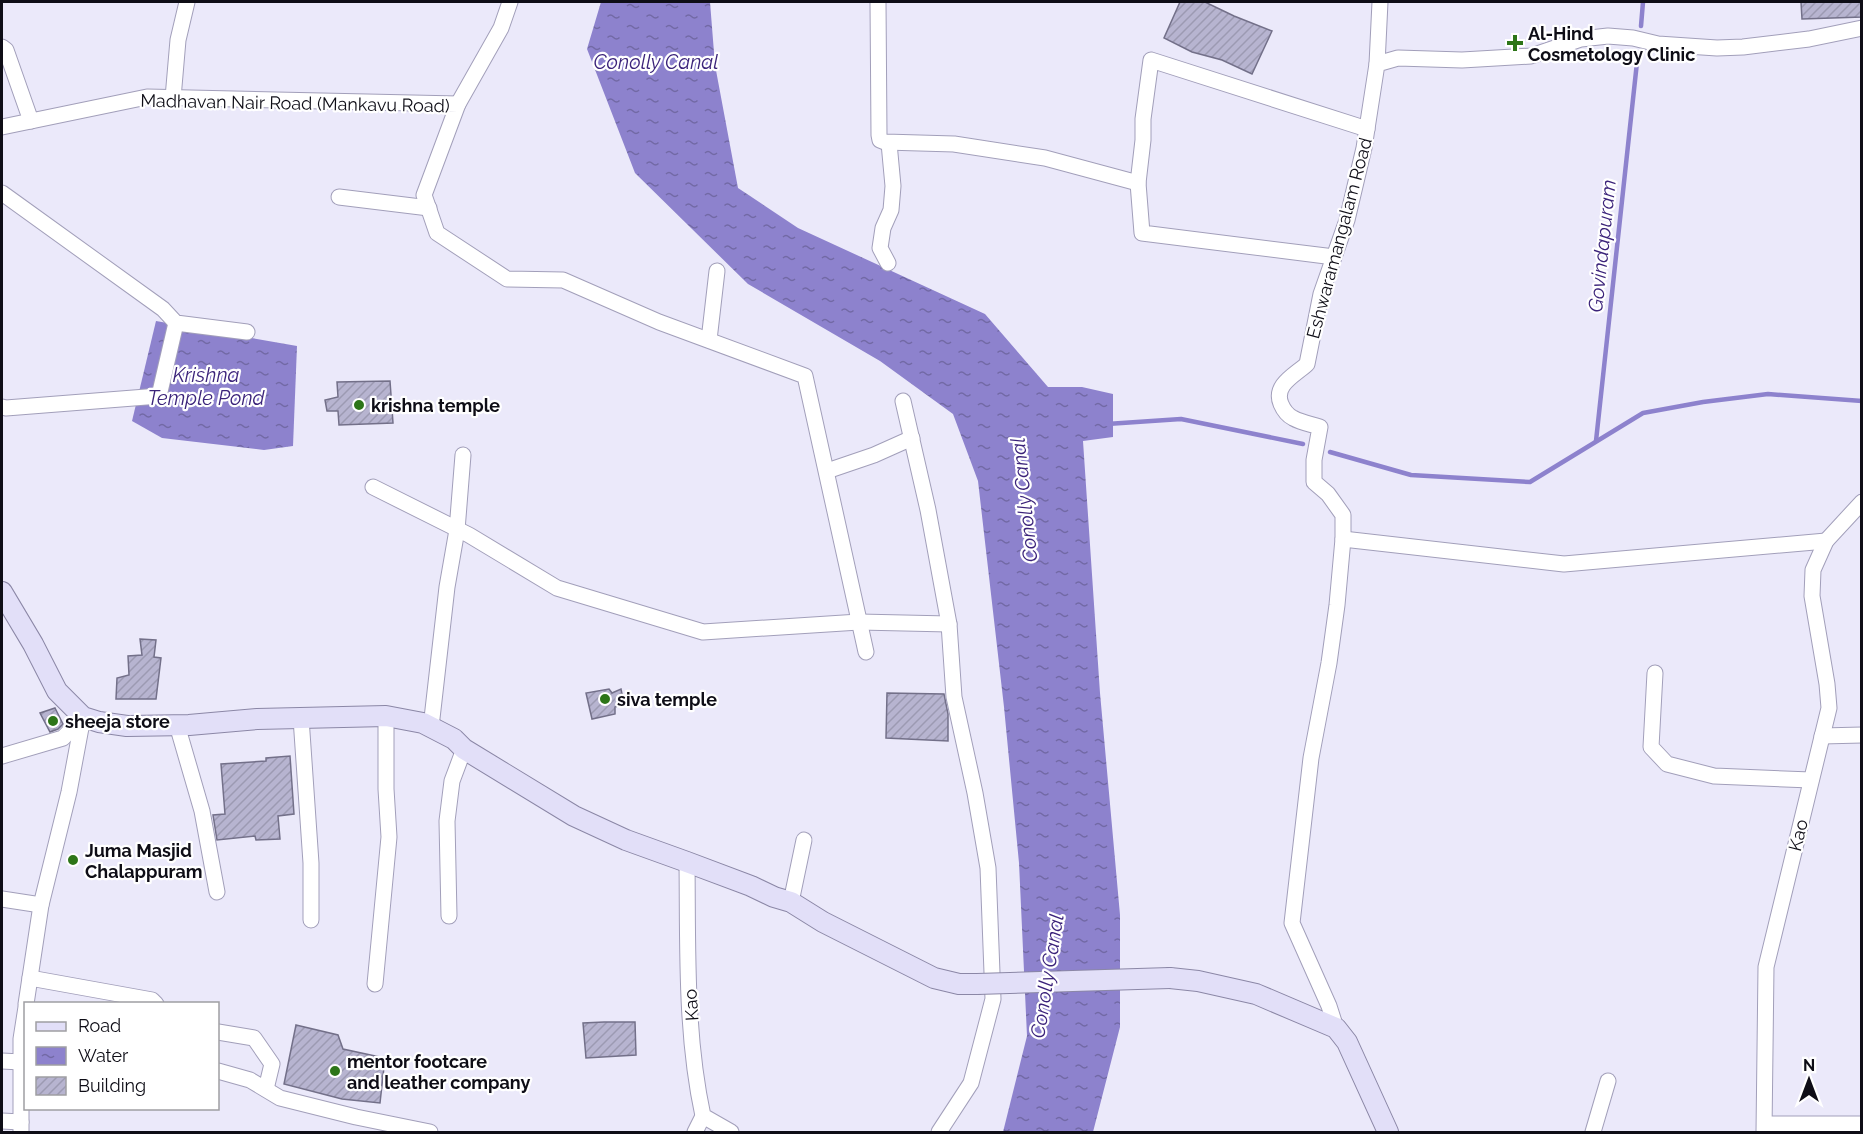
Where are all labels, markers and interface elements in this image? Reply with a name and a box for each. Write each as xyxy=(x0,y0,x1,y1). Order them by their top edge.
place label: Al-Hind Cosmetology Clinic xyxy=(1528,23,1695,65)
marker: Al-Hind Cosmetology Clinic xyxy=(1506,34,1524,52)
water label: Conolly Canal xyxy=(593,50,719,74)
street label: Madhavan Nair Road (Mankavu Road) xyxy=(140,90,450,116)
street label: Eshwaramangalam Road xyxy=(1302,135,1376,341)
water label: Govindapuram xyxy=(1583,178,1621,314)
water label: Krishna Temple Pond xyxy=(147,363,266,410)
place label: krishna temple xyxy=(371,395,500,416)
marker: krishna temple xyxy=(352,398,366,412)
water label: Conolly Canal xyxy=(1006,437,1042,563)
place label: siva temple xyxy=(617,689,717,710)
marker: siva temple xyxy=(598,692,612,706)
place label: sheeja store xyxy=(65,711,170,732)
marker: sheeja store xyxy=(46,714,60,728)
street label: Kao xyxy=(1784,817,1812,853)
place label: Juma Masjid Chalappuram xyxy=(85,840,203,882)
marker: Juma Masjid Chalappuram xyxy=(66,853,80,867)
water label: Conolly Canal xyxy=(1025,912,1069,1040)
street label: Kao xyxy=(679,988,703,1022)
legend xyxy=(24,1002,219,1110)
text: Road xyxy=(78,1015,121,1036)
text: Water xyxy=(78,1045,129,1066)
north arrow xyxy=(1779,1050,1839,1110)
place label: mentor footcare and leather company xyxy=(347,1051,531,1093)
text: N xyxy=(1803,1056,1815,1075)
marker: mentor footcare and leather company xyxy=(328,1064,342,1078)
text: Building xyxy=(78,1075,146,1096)

